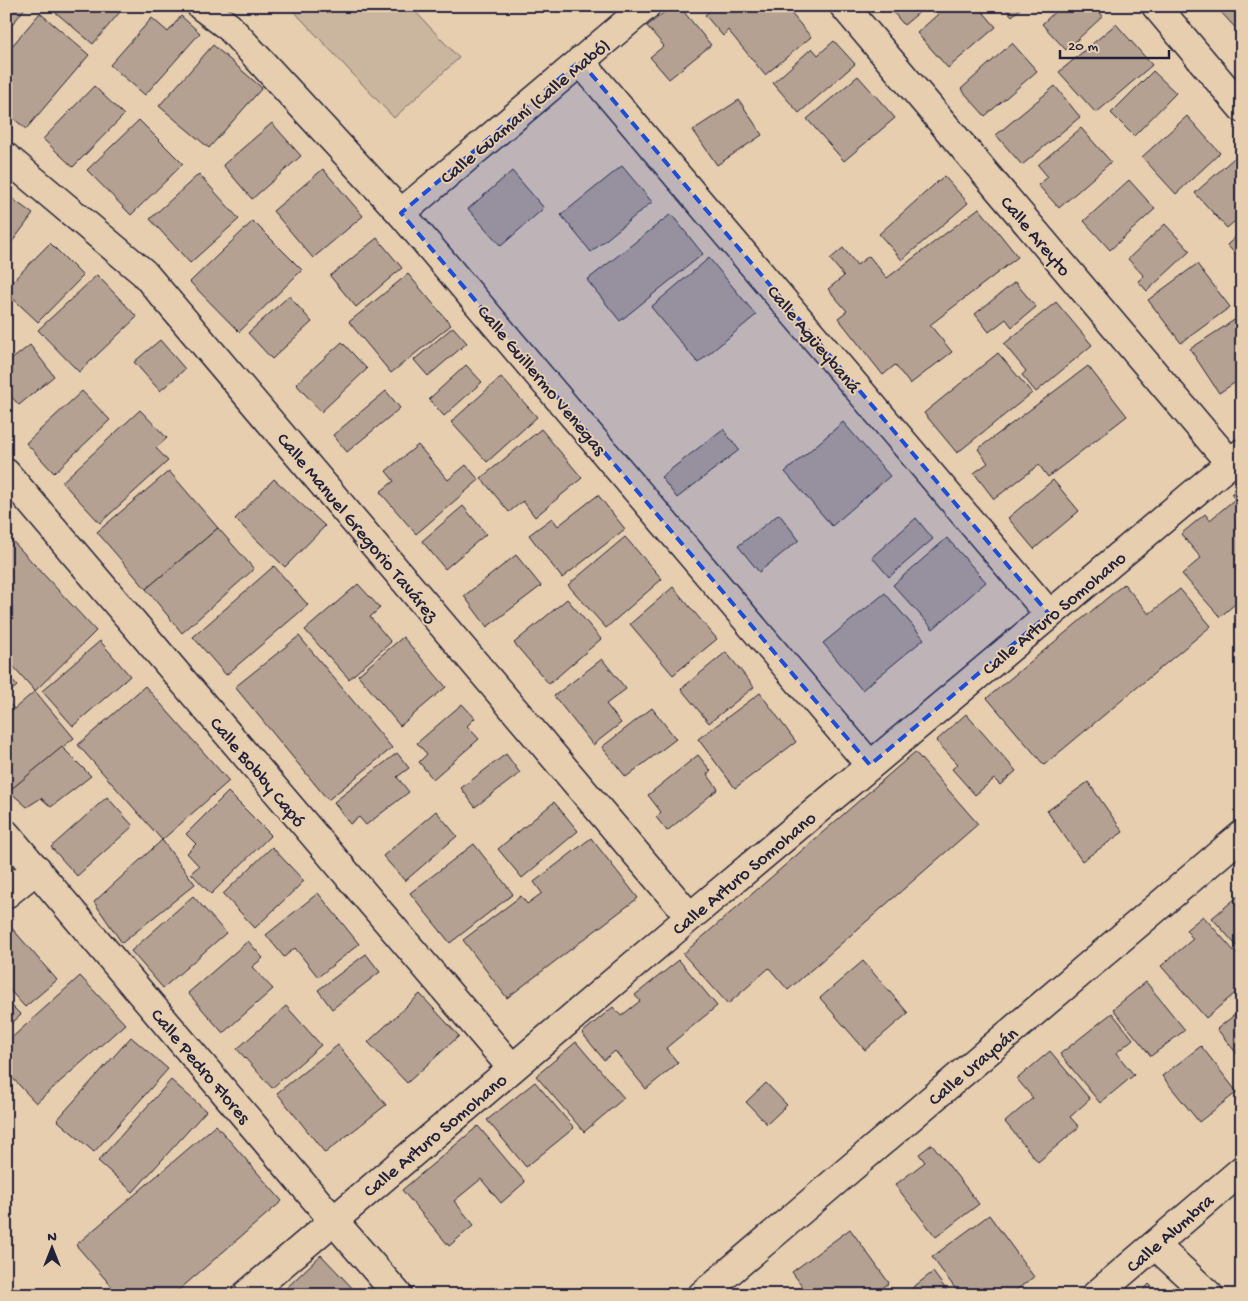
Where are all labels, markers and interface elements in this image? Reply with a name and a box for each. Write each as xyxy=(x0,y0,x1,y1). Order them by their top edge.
scale bar xyxy=(1060,28,1169,60)
street label: Calle Guamaní (Calle Mabó) xyxy=(437,35,616,190)
text: 20 m xyxy=(1068,38,1098,56)
street label: Calle Areyto xyxy=(994,192,1075,282)
street label: Calle Agüeybaná xyxy=(761,282,865,400)
street label: Calle Guillermo Venegas xyxy=(471,302,610,462)
street label: Calle Manuel Gregorio Tavárez xyxy=(270,429,443,628)
street label: Calle Arturo Somohano xyxy=(979,548,1132,682)
street label: Calle Bobby Capó xyxy=(203,713,309,833)
street label: Calle Arturo Somohano xyxy=(669,808,822,942)
street label: Calle Pedro Flores xyxy=(144,1005,255,1130)
street label: Calle Urayoán xyxy=(925,1023,1024,1112)
street label: Calle Arturo Somohano xyxy=(360,1070,513,1204)
street label: Calle Alumbra xyxy=(1123,1189,1221,1279)
north arrow xyxy=(28,1224,78,1274)
text: N xyxy=(47,1229,57,1246)

